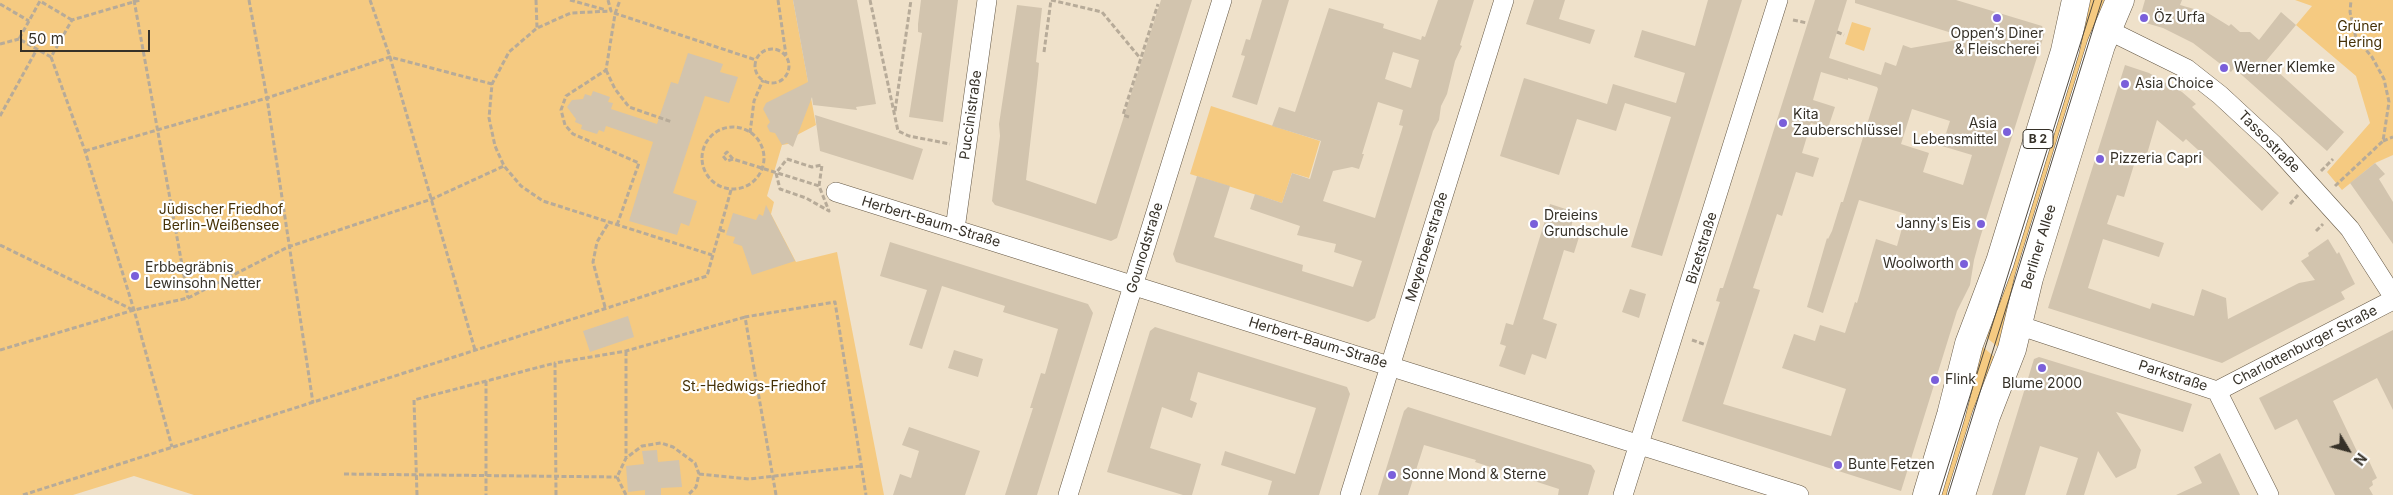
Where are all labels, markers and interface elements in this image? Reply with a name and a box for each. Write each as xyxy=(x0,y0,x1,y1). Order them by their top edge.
place label: Öz Urfa xyxy=(2154,10,2205,26)
marker: Oppen’s Diner & Fleischerei xyxy=(1991,12,2003,24)
marker: Öz Urfa xyxy=(2138,12,2150,24)
park label: Grüner Hering xyxy=(2337,19,2383,52)
scale bar xyxy=(22,20,152,52)
place label: Oppen’s Diner & Fleischerei xyxy=(1950,26,2044,58)
text: 50 m xyxy=(28,29,64,48)
place label: Werner Klemke xyxy=(2234,60,2335,76)
marker: Werner Klemke xyxy=(2218,62,2230,74)
street label: Puccinistraße xyxy=(956,69,986,161)
place label: Asia Choice xyxy=(2135,76,2214,92)
marker: Asia Choice xyxy=(2119,78,2131,90)
place label: Kita Zauberschlüssel xyxy=(1793,107,1902,140)
street label: Tassostraße xyxy=(2234,107,2304,177)
place label: Asia Lebensmittel xyxy=(1913,116,1997,148)
marker: Kita Zauberschlüssel xyxy=(1777,117,1789,129)
marker: Asia Lebensmittel xyxy=(2001,126,2013,138)
road number: B 2 xyxy=(2023,130,2053,148)
place label: Pizzeria Capri xyxy=(2110,151,2202,167)
marker: Pizzeria Capri xyxy=(2094,153,2106,165)
street label: Meyerbeerstraße xyxy=(1402,190,1452,304)
street label: Herbert-Baum-Straße xyxy=(859,193,1003,251)
street label: Gounodstraße xyxy=(1123,200,1167,296)
park label: Jüdischer Friedhof Berlin-Weißensee xyxy=(159,202,283,234)
street label: Berliner Allee xyxy=(2018,202,2060,292)
place label: Dreieins Grundschule xyxy=(1544,208,1628,240)
street label: Bizetstraße xyxy=(1683,210,1721,286)
place label: Janny's Eis xyxy=(1896,216,1971,232)
marker: Dreieins Grundschule xyxy=(1528,218,1540,230)
marker: Janny's Eis xyxy=(1975,218,1987,230)
place label: Woolworth xyxy=(1883,256,1954,272)
marker: Woolworth xyxy=(1958,258,1970,270)
place label: Erbbegräbnis Lewinsohn Netter xyxy=(145,260,261,292)
marker: Erbbegräbnis Lewinsohn Netter xyxy=(129,270,141,282)
street label: Charlottenburger Straße xyxy=(2230,302,2380,390)
street label: Herbert-Baum-Straße xyxy=(1246,314,1390,372)
street label: Parkstraße xyxy=(2136,357,2210,395)
marker: Blume 2000 xyxy=(2036,362,2048,374)
place label: Flink xyxy=(1945,372,1976,388)
marker: Flink xyxy=(1929,374,1941,386)
place label: Blume 2000 xyxy=(2002,376,2082,392)
park label: St.-Hedwigs-Friedhof xyxy=(682,379,826,395)
north arrow xyxy=(2323,425,2373,475)
text: N xyxy=(2350,450,2370,469)
place label: Bunte Fetzen xyxy=(1848,457,1935,473)
marker: Bunte Fetzen xyxy=(1832,459,1844,471)
place label: Sonne Mond & Sterne xyxy=(1402,467,1546,483)
marker: Sonne Mond & Sterne xyxy=(1386,469,1398,481)

